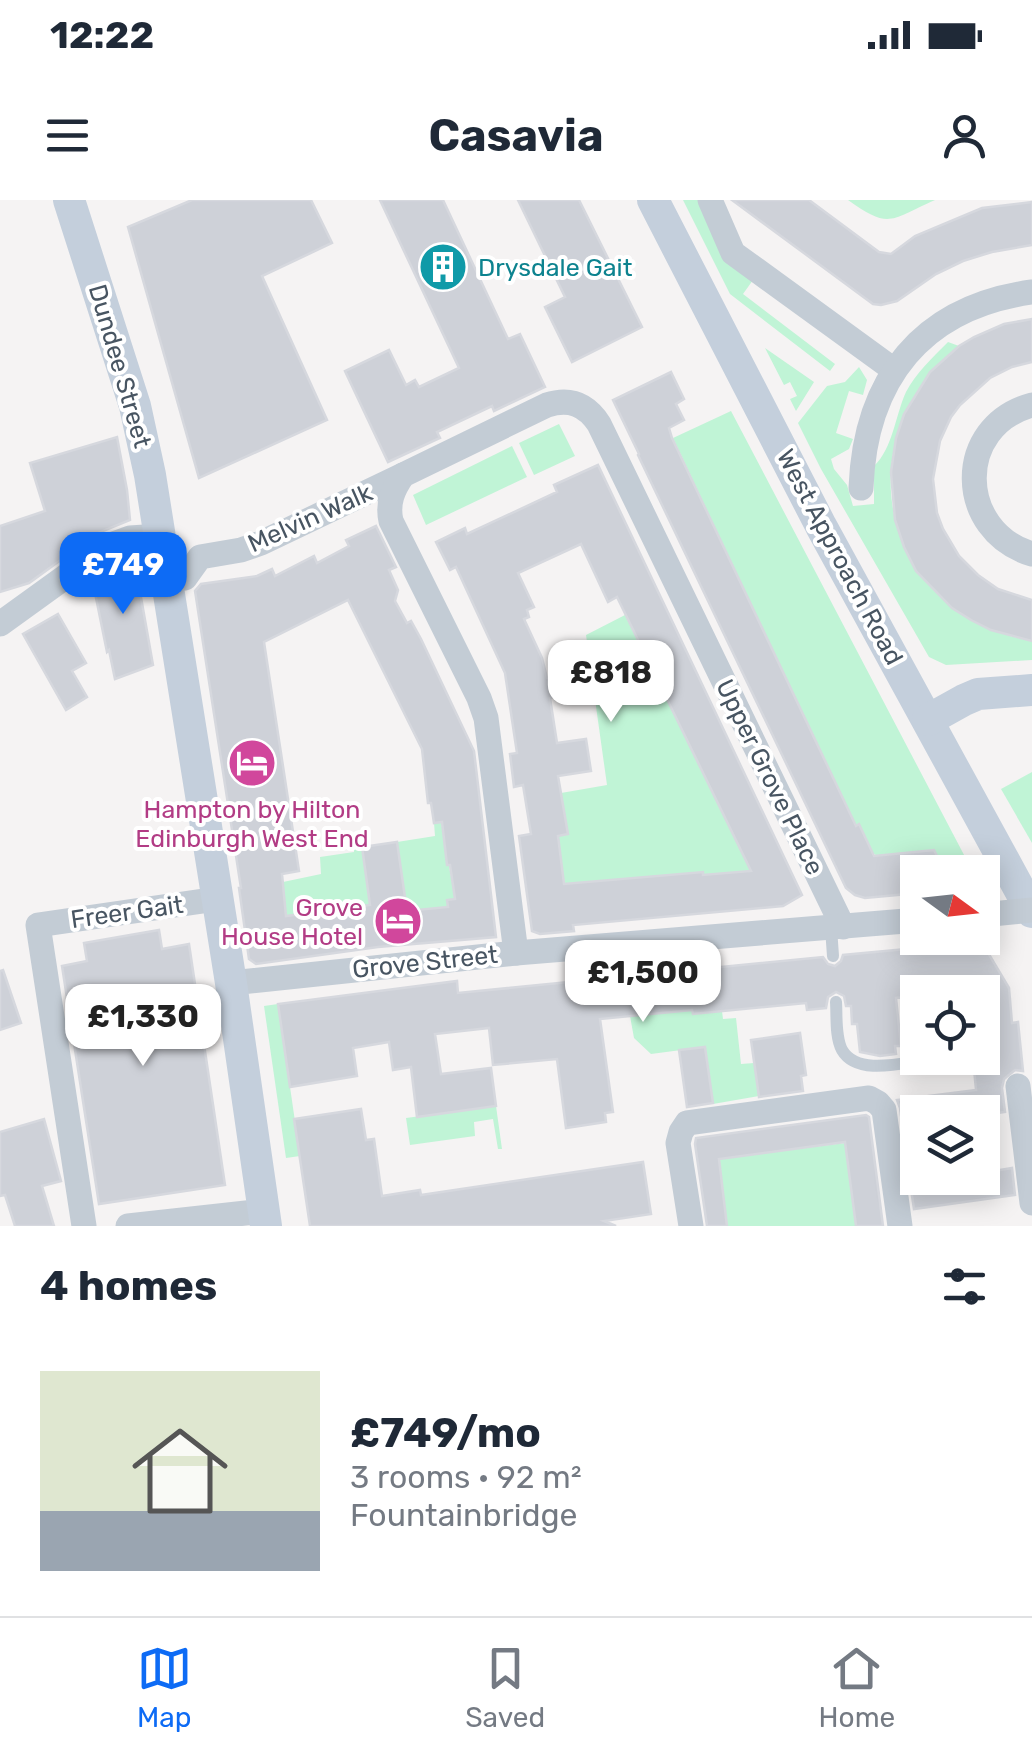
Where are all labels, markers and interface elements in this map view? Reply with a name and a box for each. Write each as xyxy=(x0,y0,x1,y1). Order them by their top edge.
text: 12:22 xyxy=(50,12,154,58)
icon: menu xyxy=(40,108,95,163)
icon: person xyxy=(937,108,992,163)
text: Casavia xyxy=(428,109,604,162)
building icon: Drysdale Gait xyxy=(417,241,469,293)
place label: Drysdale Gait xyxy=(478,253,633,282)
street label: Dundee Street xyxy=(83,281,157,451)
street label: West Approach Road xyxy=(771,444,909,670)
street label: Melvin Walk xyxy=(243,478,377,558)
pin: £749 xyxy=(64,532,182,617)
text: £749 xyxy=(82,545,164,583)
pin: £818 xyxy=(552,640,670,725)
text: £818 xyxy=(570,653,652,691)
street label: Upper Grove Place xyxy=(710,675,830,879)
hotel icon: Hampton by Hilton Edinburgh West End xyxy=(226,737,278,789)
place label: Hampton by Hilton Edinburgh West End xyxy=(135,795,369,853)
north arrow xyxy=(900,855,1000,955)
map controls xyxy=(900,855,1000,1195)
street label: Freer Gait xyxy=(69,890,185,934)
place label: Grove House Hotel xyxy=(221,893,363,951)
hotel icon: Grove House Hotel xyxy=(372,895,424,947)
street label: Grove Street xyxy=(351,940,499,984)
pin: £1,500 xyxy=(562,940,724,1025)
text: £1,500 xyxy=(587,953,699,991)
button: locate xyxy=(900,975,1000,1075)
pin: £1,330 xyxy=(62,984,224,1069)
text: £1,330 xyxy=(87,997,199,1035)
button: layers xyxy=(900,1095,1000,1195)
icon: filters xyxy=(937,1259,992,1314)
text: 4 homes xyxy=(40,1261,217,1311)
text: £749/mo xyxy=(350,1408,541,1458)
icon: home xyxy=(120,1411,240,1531)
text: 3 rooms · 92 m² xyxy=(350,1458,582,1496)
text: Fountainbridge xyxy=(350,1496,577,1534)
tab: Map xyxy=(137,1641,192,1734)
tab: Saved xyxy=(465,1641,545,1734)
tab: Home xyxy=(819,1641,895,1734)

